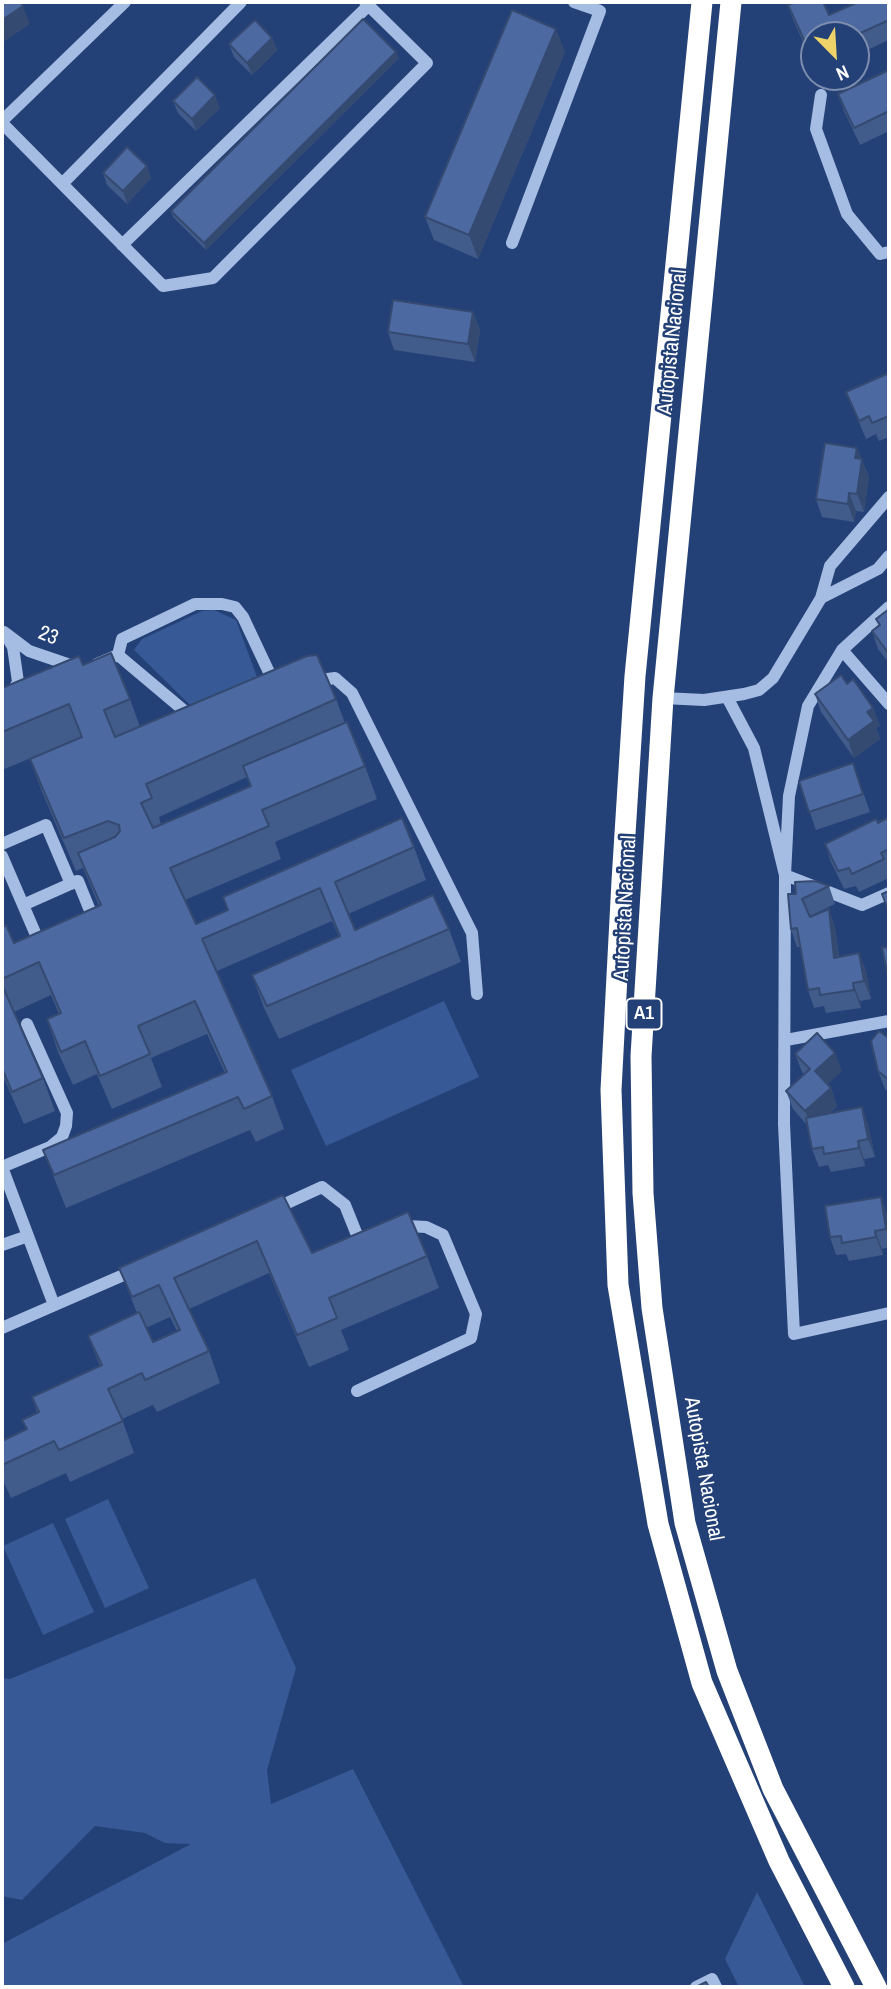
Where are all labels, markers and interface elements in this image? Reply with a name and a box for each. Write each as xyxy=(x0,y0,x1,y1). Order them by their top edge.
north arrow xyxy=(800,21,870,91)
text: N xyxy=(832,59,853,88)
street label: Autopista Nacional xyxy=(653,268,693,416)
street label: 23 xyxy=(34,621,62,651)
street label: Autopista Nacional xyxy=(610,835,642,981)
road number: A1 xyxy=(626,998,662,1030)
street label: Autopista Nacional xyxy=(678,1395,728,1543)

